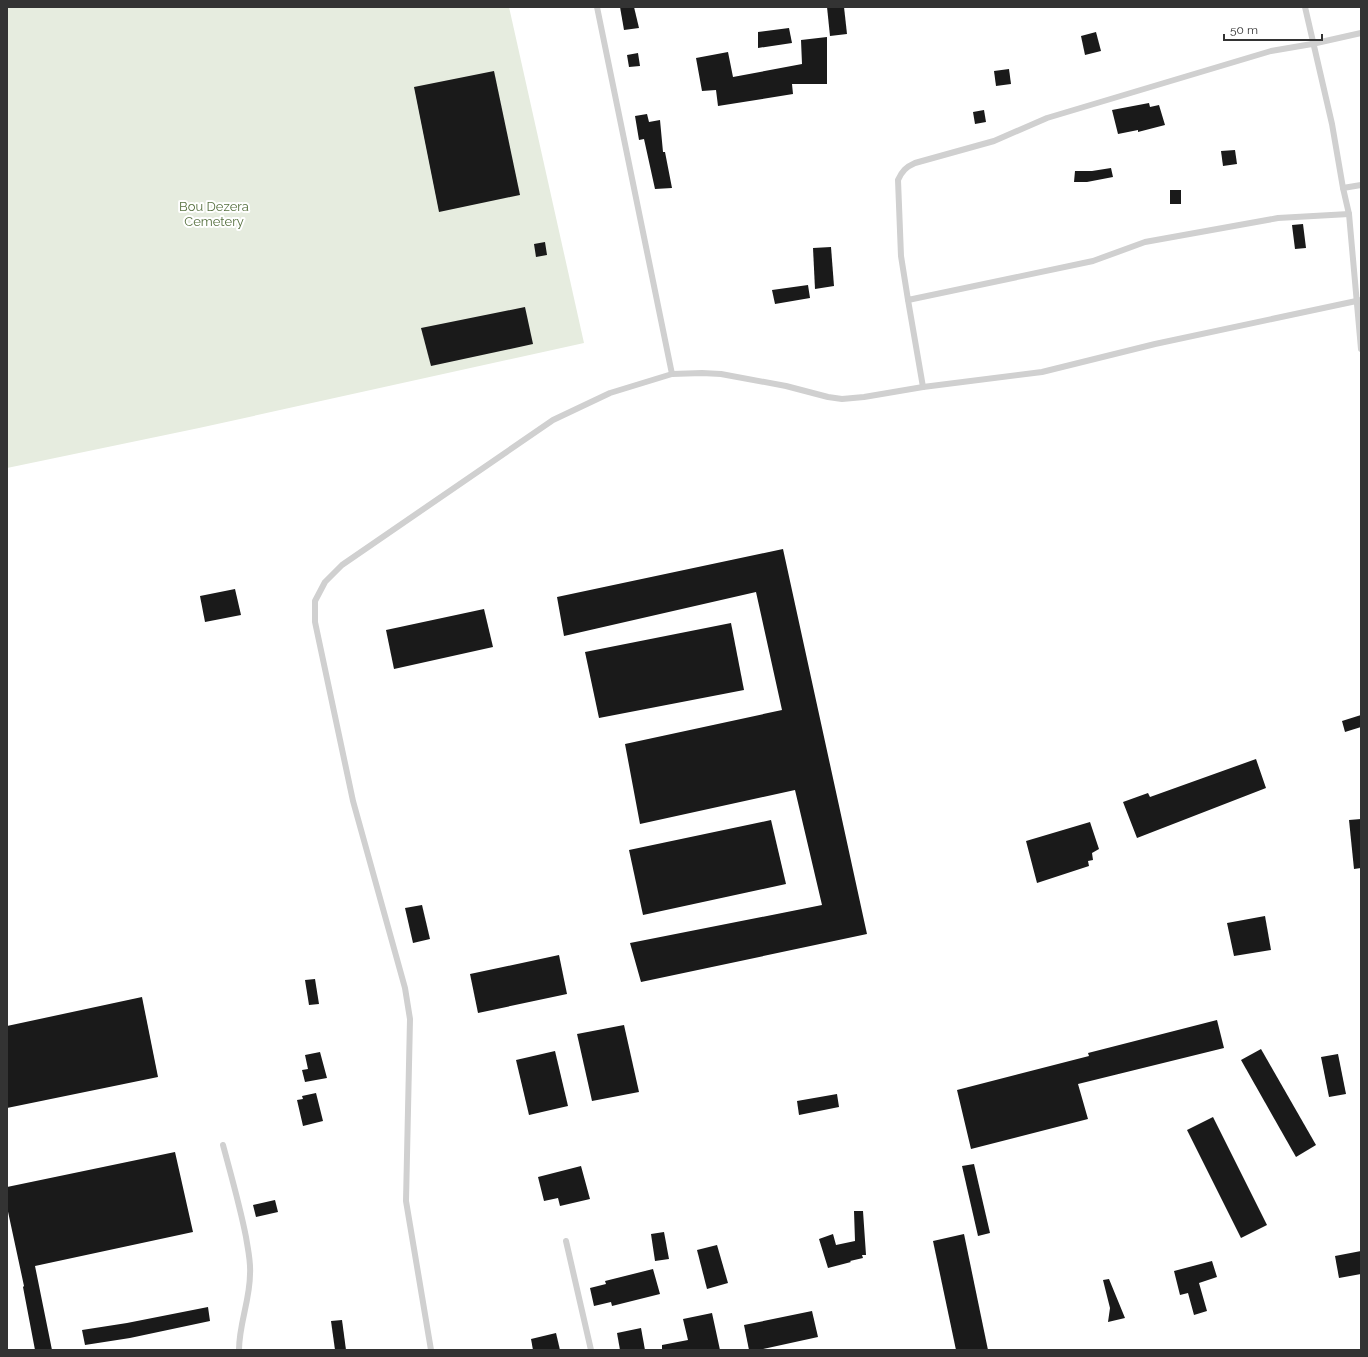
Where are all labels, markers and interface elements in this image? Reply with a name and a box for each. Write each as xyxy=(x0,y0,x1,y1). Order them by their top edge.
scale bar xyxy=(1224,16,1322,42)
text: 50 m xyxy=(1230,23,1258,37)
park label: Bou Dezera Cemetery xyxy=(179,199,249,229)

